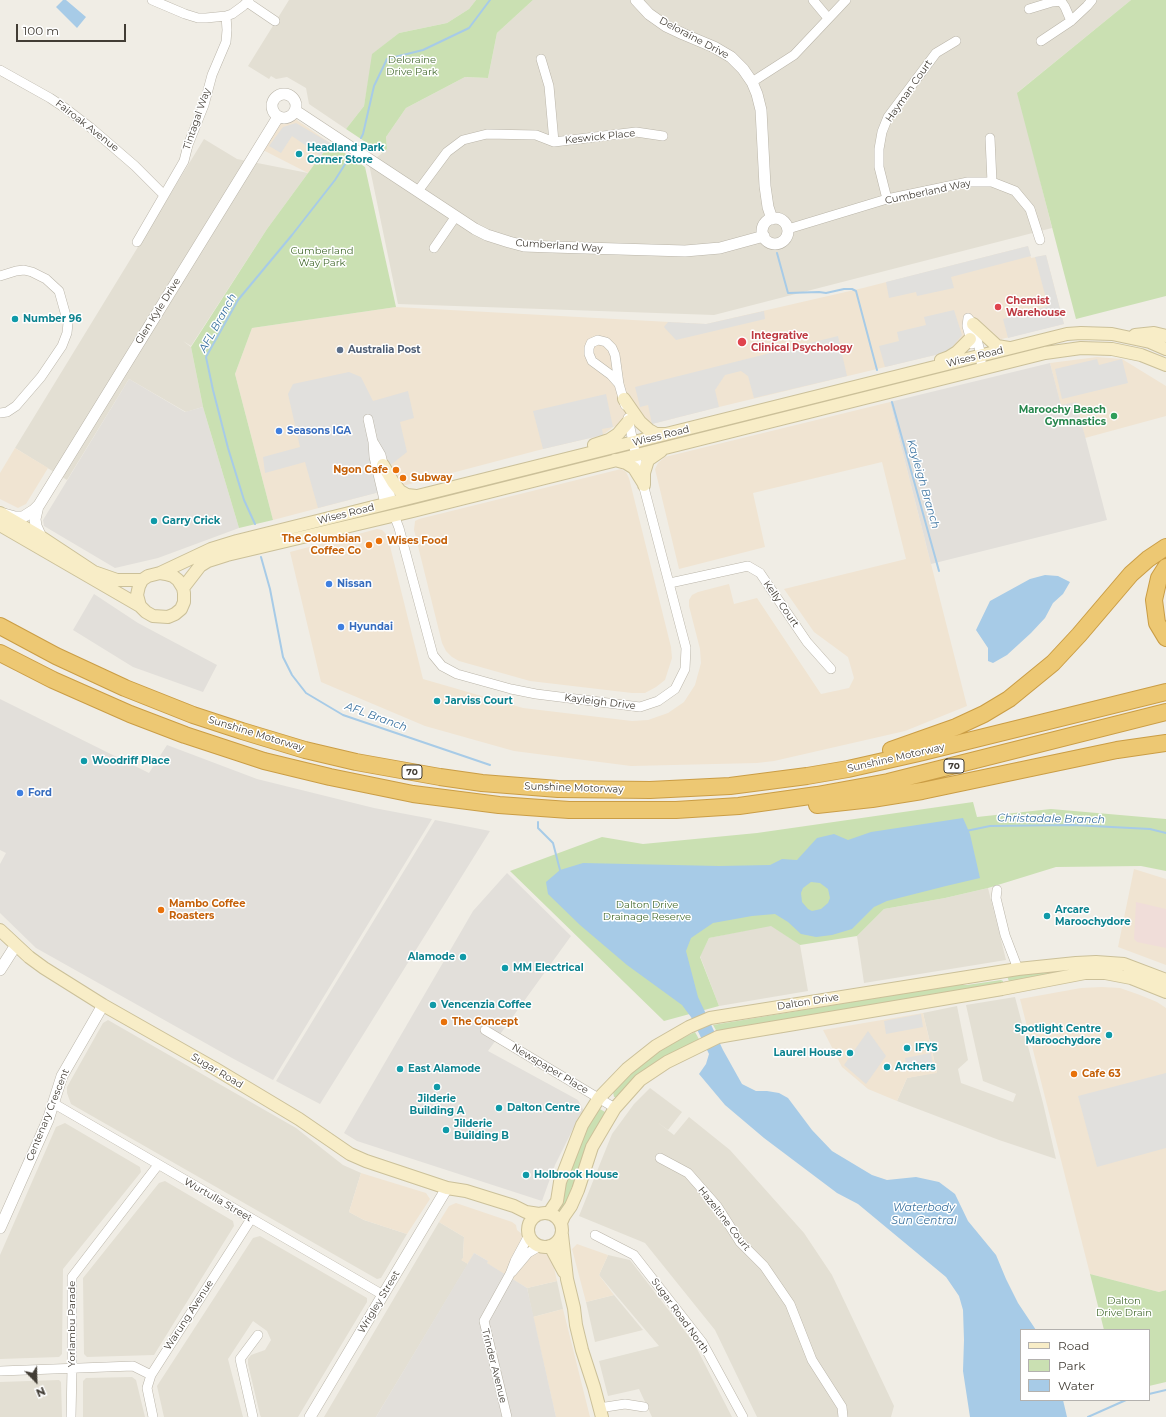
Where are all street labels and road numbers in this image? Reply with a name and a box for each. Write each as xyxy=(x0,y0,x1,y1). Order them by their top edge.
street label: Deloraine Drive xyxy=(657,15,731,61)
street label: Hayman Court xyxy=(883,58,935,124)
street label: Tintagal Way xyxy=(181,86,213,152)
street label: Fairoak Avenue xyxy=(53,98,121,154)
street label: Keswick Place xyxy=(564,127,636,147)
street label: Cumberland Way xyxy=(884,177,972,207)
street label: Cumberland Way xyxy=(515,237,603,255)
street label: Glen Kyle Drive xyxy=(133,276,183,346)
street label: Wises Road xyxy=(945,344,1005,370)
street label: Wises Road xyxy=(631,423,691,449)
street label: Wises Road xyxy=(316,501,376,527)
street label: Kelly Court xyxy=(760,578,802,630)
street label: Kayleigh Drive xyxy=(564,692,636,712)
street label: Sunshine Motorway xyxy=(207,714,305,754)
street label: Sunshine Motorway xyxy=(846,741,946,775)
road number: 70 xyxy=(944,759,964,773)
road number: 70 xyxy=(402,765,422,779)
street label: Sunshine Motorway xyxy=(524,780,624,796)
street label: Dalton Drive xyxy=(776,991,840,1013)
street label: Newspaper Place xyxy=(510,1041,590,1097)
street label: Sugar Road xyxy=(189,1051,245,1091)
street label: Centenary Crescent xyxy=(24,1067,72,1163)
street label: Wurtulla Street xyxy=(182,1176,254,1224)
street label: Hazeltine Court xyxy=(695,1185,753,1253)
street label: Wrigley Street xyxy=(356,1268,402,1336)
street label: Sugar Road North xyxy=(649,1276,711,1356)
street label: Warung Avenue xyxy=(162,1278,216,1352)
street label: Yorlambu Parade xyxy=(66,1281,78,1367)
street label: Trinder Avenue xyxy=(479,1328,509,1404)

